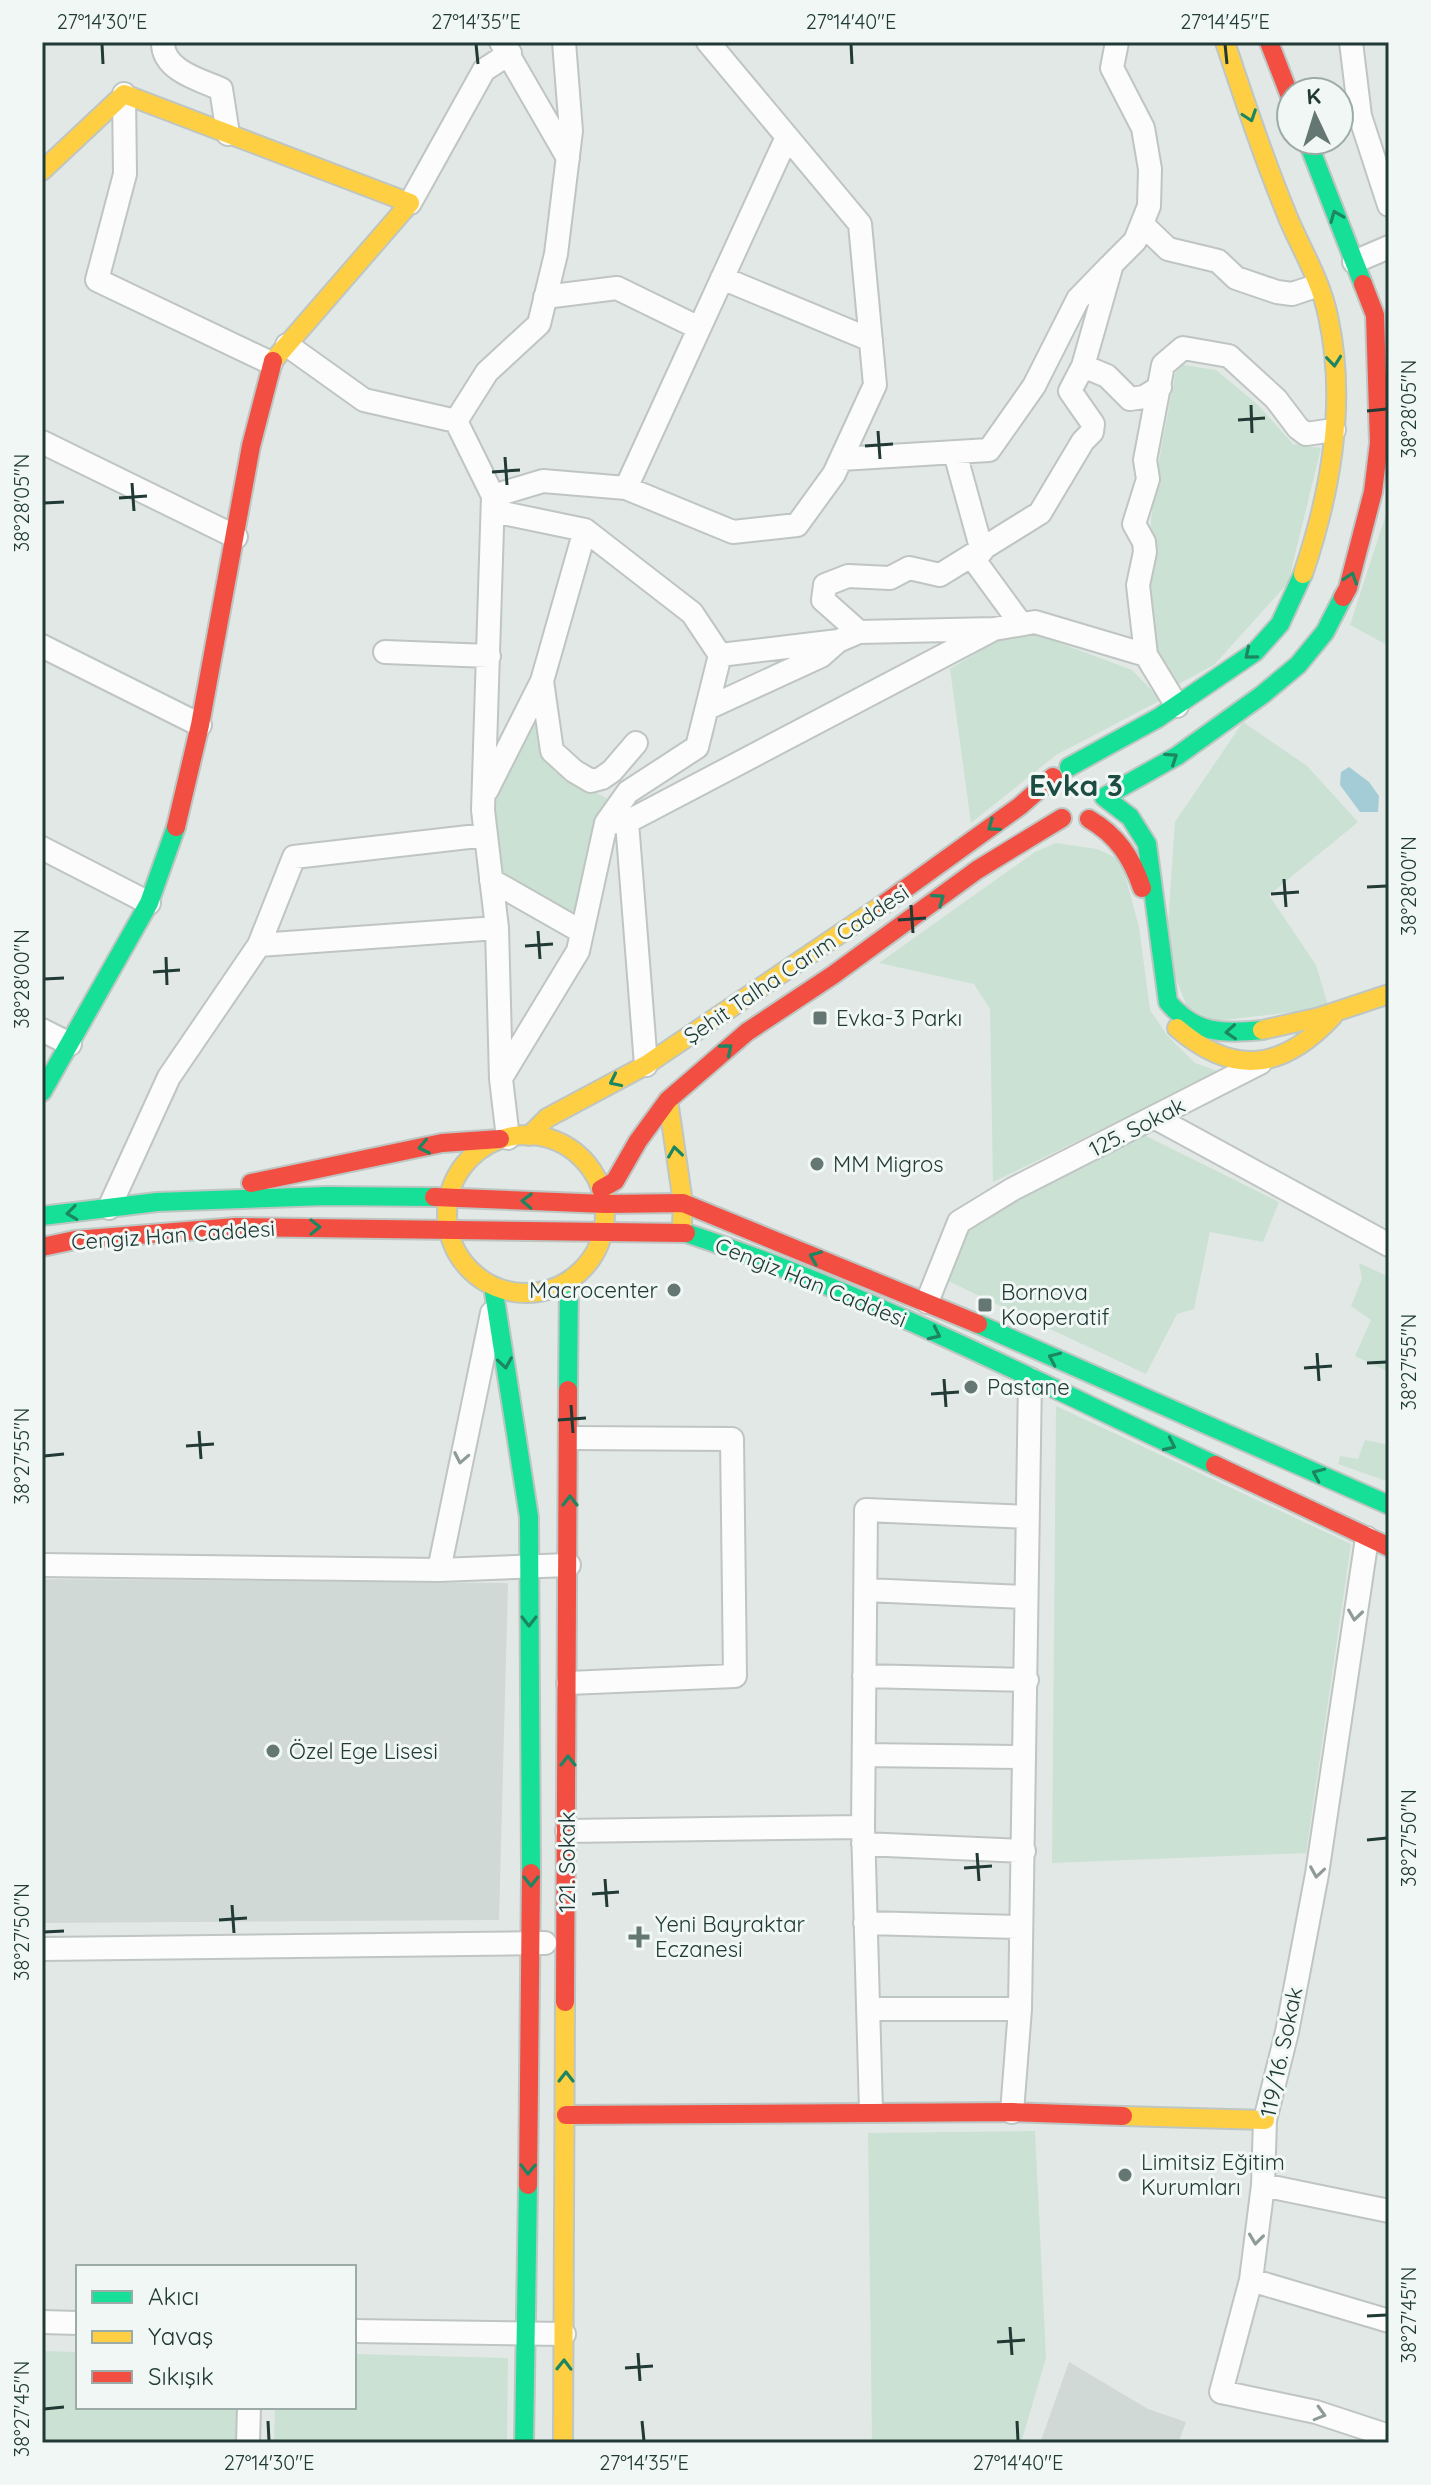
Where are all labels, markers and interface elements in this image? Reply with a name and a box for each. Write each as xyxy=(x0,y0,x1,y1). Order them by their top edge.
text: 27°14'30"E xyxy=(57,9,147,34)
text: 27°14'35"E xyxy=(431,9,521,34)
text: 27°14'40"E xyxy=(806,9,896,34)
text: 27°14'45"E xyxy=(1180,9,1270,34)
north arrow xyxy=(1275,76,1355,156)
text: K xyxy=(1305,82,1322,111)
one-way arrow xyxy=(1241,108,1257,122)
one-way arrow xyxy=(1329,210,1346,224)
one-way arrow xyxy=(1325,355,1342,368)
text: 38°28'05"N xyxy=(1396,360,1421,458)
text: 38°28'05"N xyxy=(9,454,34,552)
one-way arrow xyxy=(1342,571,1358,585)
one-way arrow xyxy=(1245,645,1259,659)
one-way arrow xyxy=(1164,753,1178,768)
district label: Evka 3 xyxy=(1029,766,1123,804)
one-way arrow xyxy=(987,817,1002,831)
text: 38°28'00"N xyxy=(1396,836,1421,936)
street label: Şehit Talha Carım Caddesi xyxy=(678,878,914,1050)
one-way arrow xyxy=(930,894,945,909)
text: 38°28'00"N xyxy=(9,929,34,1029)
place label: Evka-3 Parkı xyxy=(836,1004,962,1032)
marker: Evka-3 Parkı xyxy=(811,1009,829,1027)
one-way arrow xyxy=(1224,1023,1237,1040)
one-way arrow xyxy=(717,1044,732,1059)
one-way arrow xyxy=(609,1071,623,1087)
street label: 125. Sokak xyxy=(1084,1091,1190,1163)
one-way arrow xyxy=(418,1138,431,1155)
one-way arrow xyxy=(667,1145,684,1158)
place label: MM Migros xyxy=(833,1150,944,1178)
marker: MM Migros xyxy=(808,1155,826,1173)
one-way arrow xyxy=(520,1192,533,1209)
one-way arrow xyxy=(65,1204,78,1221)
street label: Cengiz Han Caddesi xyxy=(70,1214,276,1256)
one-way arrow xyxy=(309,1218,322,1236)
street label: Cengiz Han Caddesi xyxy=(711,1231,911,1333)
one-way arrow xyxy=(809,1250,823,1266)
place label: Macrocenter xyxy=(529,1276,659,1304)
place label: Bornova Kooperatif xyxy=(1001,1278,1109,1331)
marker: Macrocenter xyxy=(665,1281,683,1299)
marker: Bornova Kooperatif xyxy=(976,1296,994,1314)
text: 38°27'55"N xyxy=(1396,1314,1421,1410)
one-way arrow xyxy=(926,1324,941,1340)
one-way arrow xyxy=(1048,1352,1062,1368)
one-way arrow xyxy=(496,1356,513,1370)
place label: Pastane xyxy=(987,1373,1070,1401)
marker: Pastane xyxy=(962,1378,980,1396)
text: 38°27'55"N xyxy=(9,1408,34,1504)
one-way arrow xyxy=(1162,1435,1176,1451)
one-way arrow xyxy=(453,1451,470,1465)
one-way arrow xyxy=(1311,1467,1326,1483)
one-way arrow xyxy=(561,1494,579,1507)
one-way arrow xyxy=(1348,1608,1365,1622)
one-way arrow xyxy=(520,1615,538,1628)
place label: Özel Ege Lisesi xyxy=(289,1737,438,1765)
marker: Özel Ege Lisesi xyxy=(264,1742,282,1760)
one-way arrow xyxy=(559,1754,577,1767)
text: 38°27'50"N xyxy=(1396,1789,1421,1887)
street label: 121. Sokak xyxy=(553,1812,581,1912)
one-way arrow xyxy=(1310,1866,1327,1879)
one-way arrow xyxy=(522,1875,540,1888)
text: 38°27'50"N xyxy=(9,1883,34,1981)
place label: Yeni Bayraktar Eczanesi xyxy=(655,1910,806,1963)
marker: Yeni Bayraktar Eczanesi xyxy=(630,1928,648,1946)
street label: 119/16. Sokak xyxy=(1254,1984,1308,2120)
one-way arrow xyxy=(557,2070,575,2083)
place label: Limitsiz Eğitim Kurumları xyxy=(1141,2148,1285,2201)
one-way arrow xyxy=(519,2163,537,2176)
marker: Limitsiz Eğitim Kurumları xyxy=(1116,2166,1134,2184)
one-way arrow xyxy=(1248,2232,1265,2245)
legend xyxy=(76,2265,356,2409)
text: 38°27'45"N xyxy=(1396,2267,1421,2363)
text: Akıcı xyxy=(148,2281,199,2311)
text: Yavaş xyxy=(148,2321,213,2351)
one-way arrow xyxy=(555,2358,573,2371)
text: 38°27'45"N xyxy=(9,2361,34,2457)
text: Sıkışık xyxy=(148,2361,214,2391)
one-way arrow xyxy=(1313,2405,1327,2421)
text: 27°14'30"E xyxy=(224,2450,314,2475)
text: 27°14'35"E xyxy=(599,2450,689,2475)
text: 27°14'40"E xyxy=(973,2450,1063,2475)

